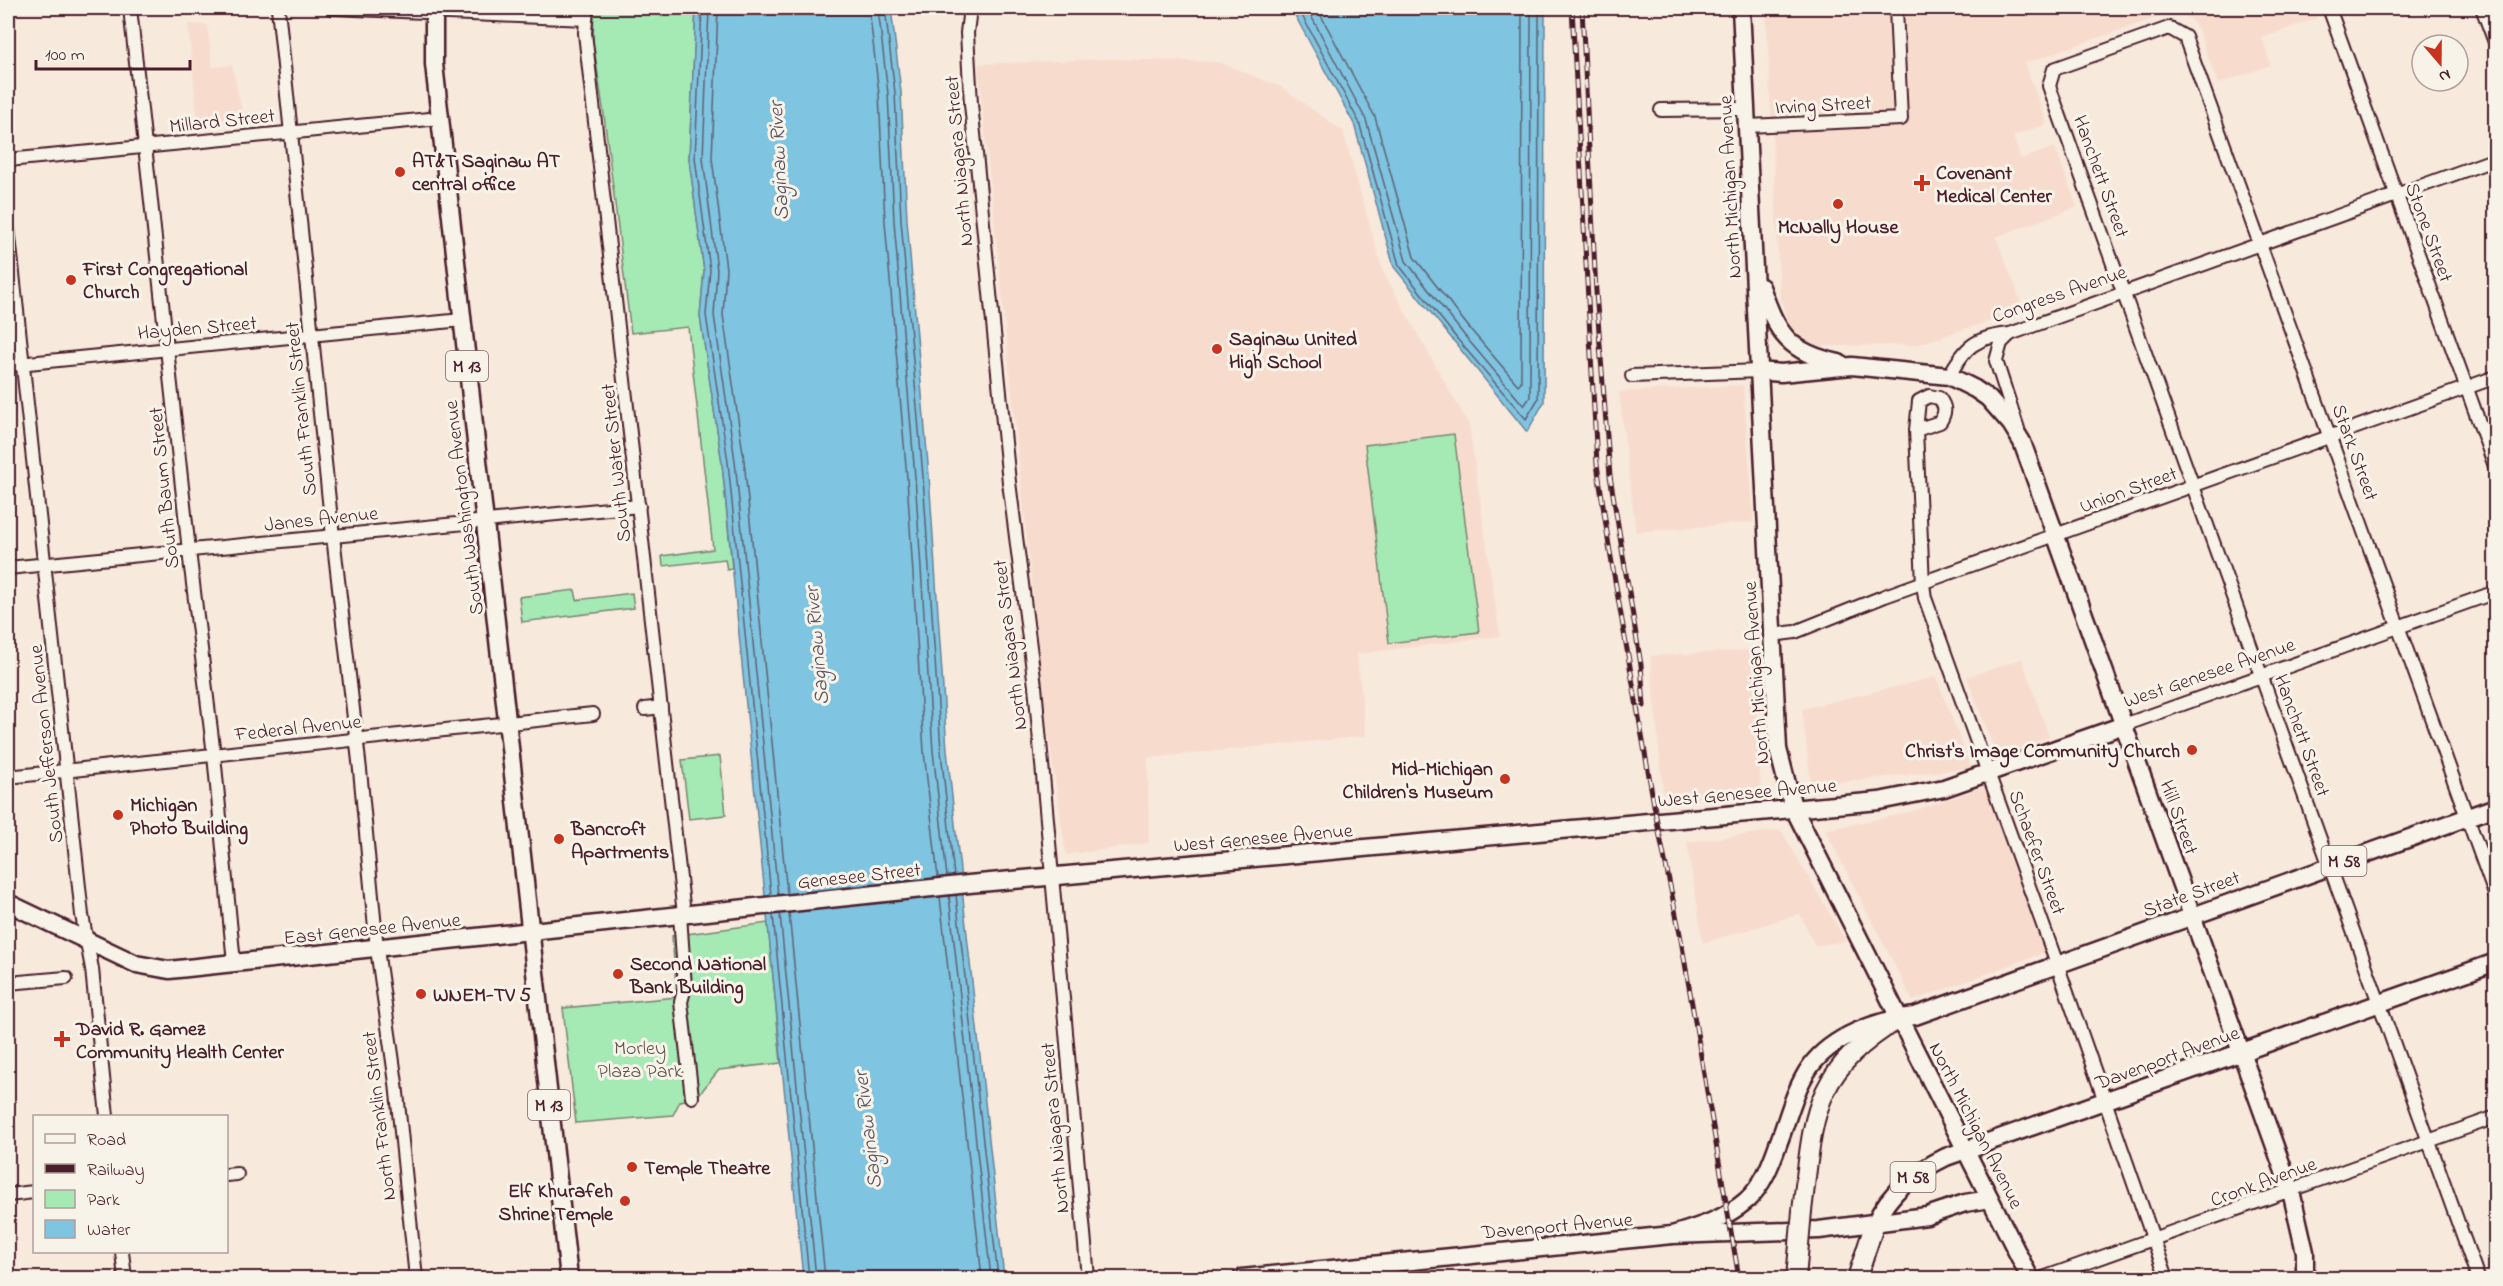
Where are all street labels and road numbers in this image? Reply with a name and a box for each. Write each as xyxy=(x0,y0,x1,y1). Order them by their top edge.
street label: North Niagara Street xyxy=(939,74,983,247)
street label: Irving Street xyxy=(1774,89,1872,125)
street label: North Michigan Avenue xyxy=(1712,94,1752,279)
street label: Millard Street xyxy=(168,102,277,142)
street label: Hanchett Street xyxy=(2064,112,2135,242)
street label: Stone Street xyxy=(2396,179,2459,287)
street label: Congress Avenue xyxy=(1989,259,2131,333)
street label: Hayden Street xyxy=(136,310,258,349)
street label: South Franklin Street xyxy=(279,320,326,497)
road number: M 13 xyxy=(446,351,488,381)
street label: South Water Street xyxy=(595,382,640,544)
street label: South Washington Avenue xyxy=(438,399,494,617)
street label: Stark Street xyxy=(2323,401,2385,505)
street label: South Baum Street xyxy=(143,405,188,570)
street label: Union Street xyxy=(2076,460,2182,522)
street label: Janes Avenue xyxy=(263,500,380,541)
street label: North Niagara Street xyxy=(987,557,1037,732)
street label: North Michigan Avenue xyxy=(1737,580,1779,765)
street label: West Genesee Avenue xyxy=(2120,631,2299,717)
street label: South Jefferson Avenue xyxy=(23,643,72,844)
street label: Hanchett Street xyxy=(2265,671,2336,801)
street label: Federal Avenue xyxy=(232,708,363,751)
street label: West Genesee Avenue xyxy=(1656,772,1838,817)
street label: Hill Street xyxy=(2151,777,2205,859)
street label: Schaefer Street xyxy=(2000,786,2072,920)
street label: West Genesee Avenue xyxy=(1172,817,1354,862)
road number: M 58 xyxy=(2322,846,2366,876)
street label: Genesee Street xyxy=(796,857,923,898)
street label: State Street xyxy=(2139,864,2245,926)
street label: East Genesee Avenue xyxy=(282,907,462,954)
street label: Davenport Avenue xyxy=(2091,1020,2244,1099)
street label: North Franklin Street xyxy=(356,1029,405,1202)
street label: North Michigan Avenue xyxy=(1919,1038,2029,1215)
street label: North Niagara Street xyxy=(1035,1041,1079,1214)
road number: M 13 xyxy=(528,1090,570,1120)
street label: Cronk Avenue xyxy=(2207,1151,2321,1216)
road number: M 58 xyxy=(1890,1162,1936,1192)
street label: Davenport Avenue xyxy=(1479,1206,1634,1249)

